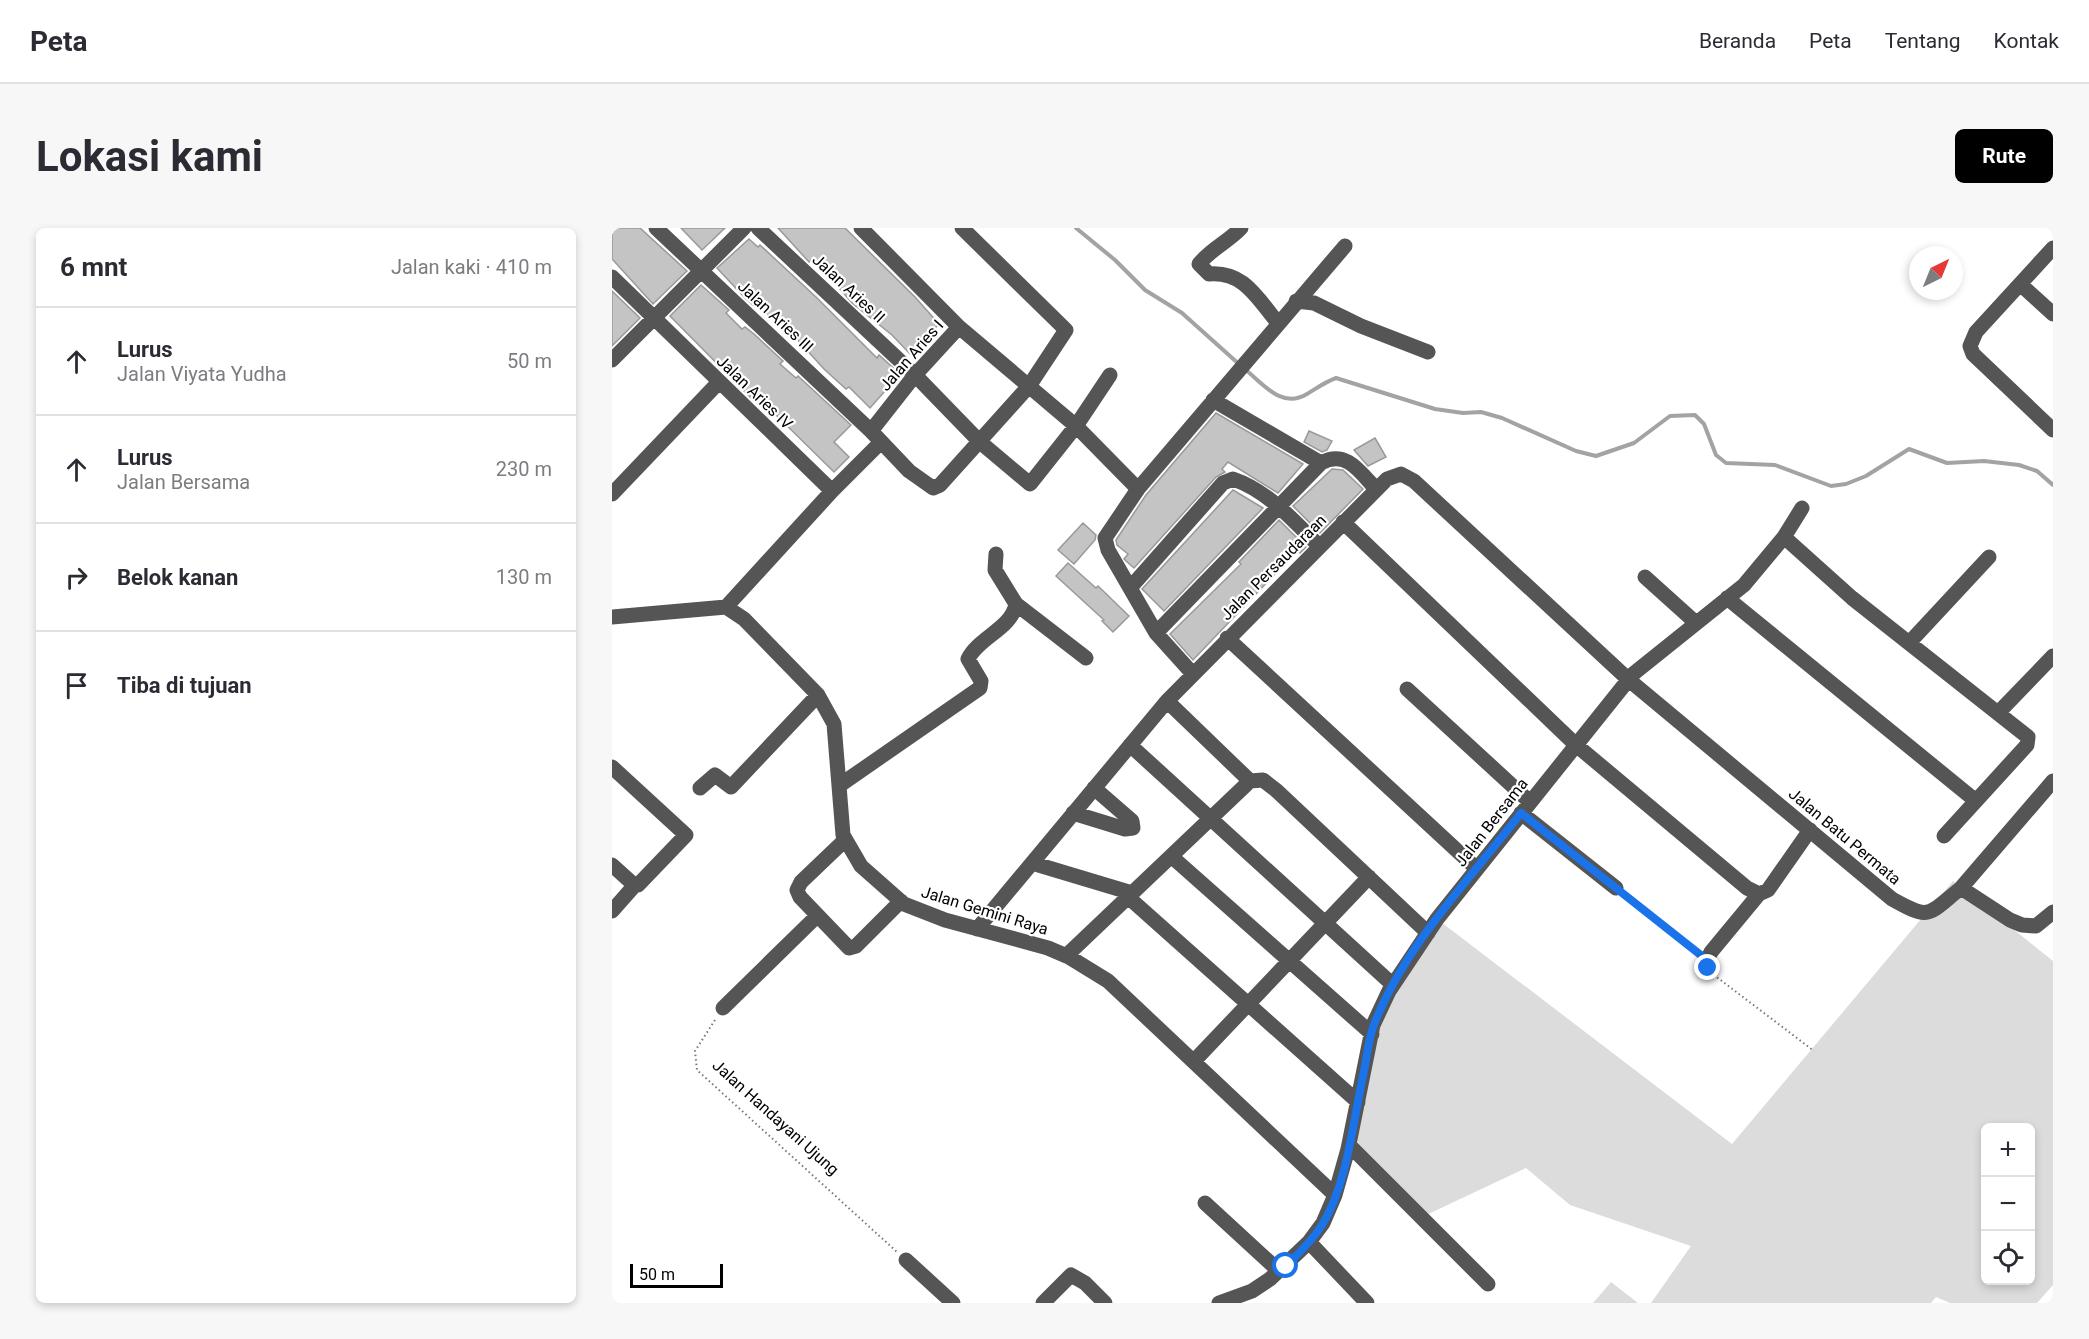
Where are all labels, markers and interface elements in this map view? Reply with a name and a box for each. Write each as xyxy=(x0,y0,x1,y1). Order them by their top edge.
text: Peta xyxy=(30,25,87,58)
text: Beranda xyxy=(1699,29,1776,53)
text: Peta xyxy=(1809,29,1852,53)
text: Tentang xyxy=(1885,29,1961,53)
text: Kontak xyxy=(1994,29,2059,53)
button: Rute xyxy=(1955,129,2053,183)
text: Lokasi kami xyxy=(36,132,263,181)
north arrow xyxy=(1909,246,1963,300)
street label: Jalan Aries II xyxy=(809,250,889,327)
text: 6 mnt xyxy=(60,252,127,282)
text: Jalan kaki · 410 m xyxy=(391,255,552,279)
street label: Jalan Aries III xyxy=(734,277,817,356)
street label: Jalan Aries I xyxy=(875,316,947,395)
text: Lurus xyxy=(117,337,173,362)
icon: ahead xyxy=(60,345,93,378)
text: 50 m xyxy=(507,349,552,373)
street label: Jalan Aries IV xyxy=(713,352,796,433)
text: Jalan Viyata Yudha xyxy=(117,362,287,386)
text: Lurus xyxy=(117,445,173,470)
icon: ahead xyxy=(60,453,93,486)
text: 230 m xyxy=(496,457,552,481)
text: Jalan Bersama xyxy=(117,470,250,494)
street label: Jalan Persaudaraan xyxy=(1217,511,1330,624)
icon: right xyxy=(60,561,93,594)
text: Belok kanan xyxy=(117,565,238,590)
text: 130 m xyxy=(496,565,552,589)
icon: arrive xyxy=(60,669,93,702)
text: Tiba di tujuan xyxy=(117,673,252,698)
street label: Jalan Bersama xyxy=(1451,774,1532,870)
street label: Jalan Batu Permata xyxy=(1785,784,1904,889)
street label: Jalan Gemini Raya xyxy=(919,882,1051,939)
route end xyxy=(1694,954,1720,980)
street label: Jalan Handayani Ujung xyxy=(709,1056,843,1179)
map controls xyxy=(1981,1123,2035,1285)
button: + xyxy=(1981,1123,2035,1177)
button: − xyxy=(1981,1177,2035,1231)
button: locate xyxy=(1981,1231,2035,1285)
route start xyxy=(1272,1252,1298,1278)
scale bar xyxy=(630,1261,723,1288)
text: 50 m xyxy=(639,1265,675,1284)

